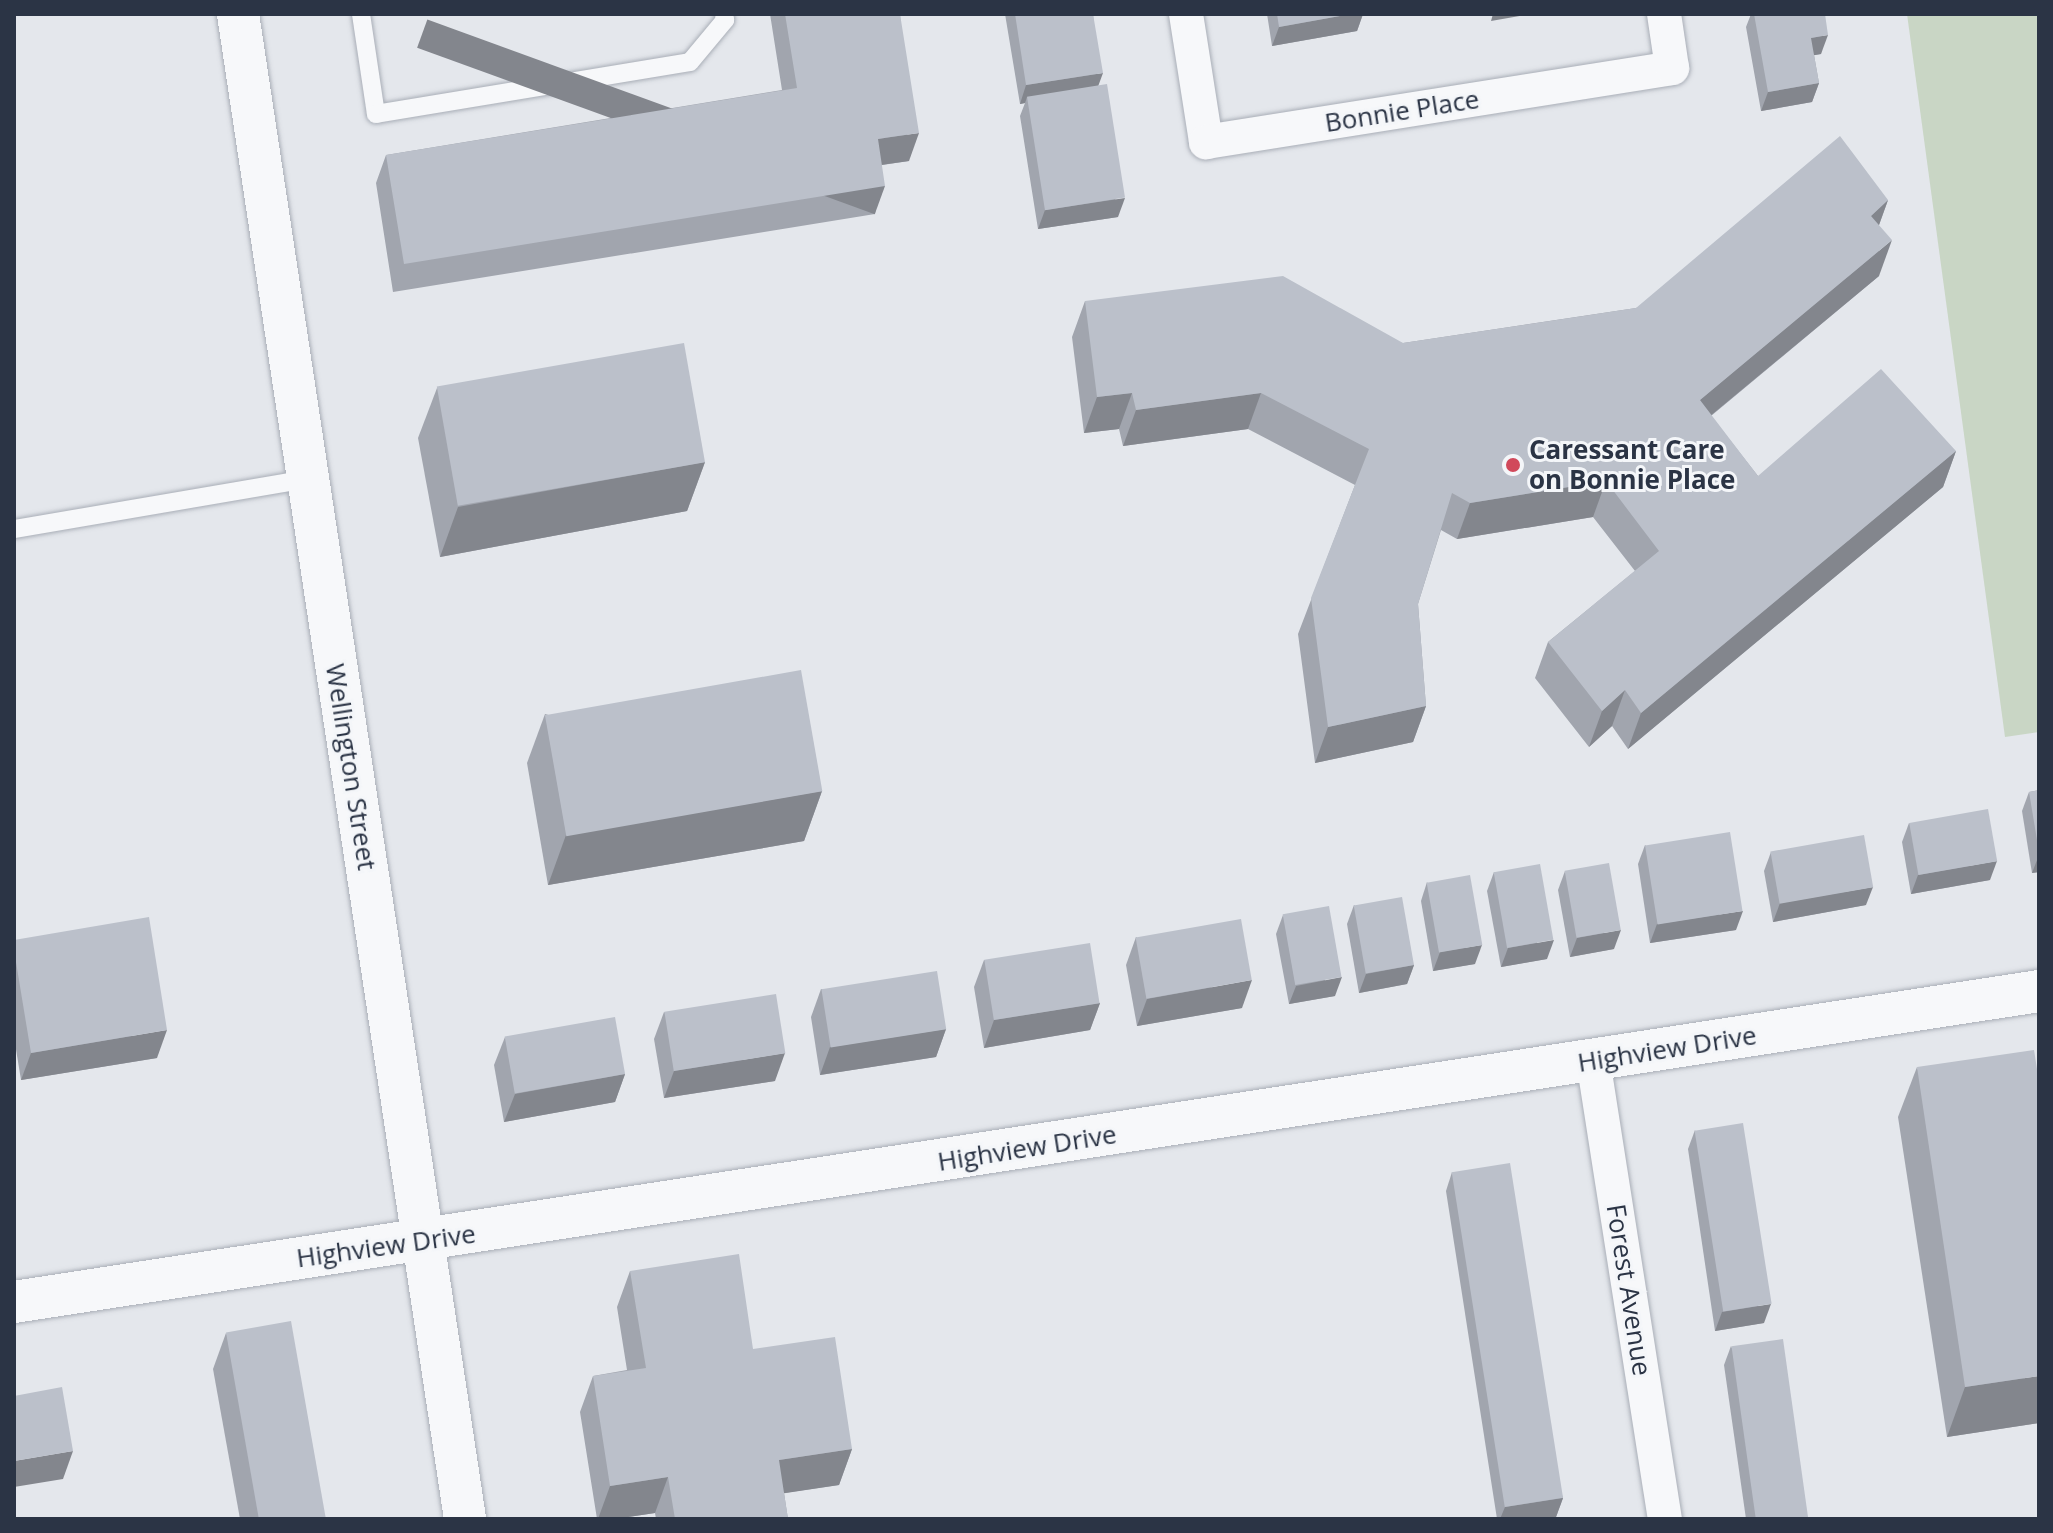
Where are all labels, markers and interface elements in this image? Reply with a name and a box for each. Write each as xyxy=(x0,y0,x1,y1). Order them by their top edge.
street label: Bonnie Place xyxy=(1323,83,1481,139)
place label: Caressant Care on Bonnie Place xyxy=(1529,434,1735,496)
marker: Caressant Care on Bonnie Place xyxy=(1504,456,1522,474)
street label: Wellington Street xyxy=(319,662,383,872)
street label: Highview Drive xyxy=(1575,1019,1759,1079)
street label: Highview Drive xyxy=(935,1118,1119,1178)
street label: Forest Avenue xyxy=(1600,1202,1658,1378)
street label: Highview Drive xyxy=(294,1218,478,1274)

